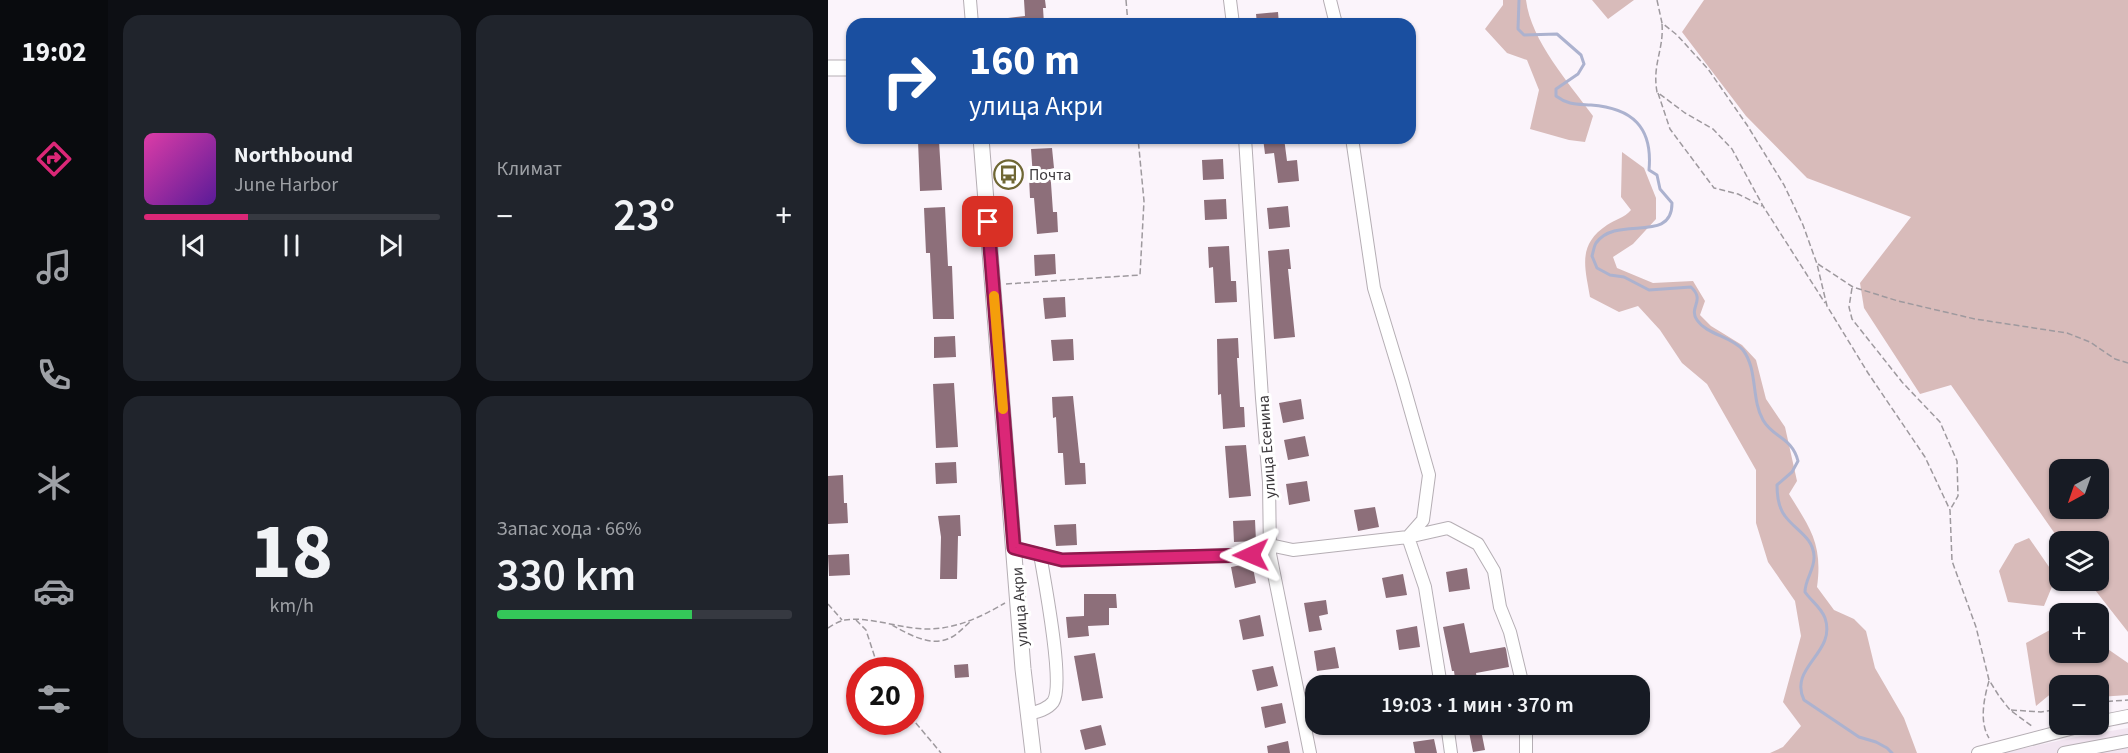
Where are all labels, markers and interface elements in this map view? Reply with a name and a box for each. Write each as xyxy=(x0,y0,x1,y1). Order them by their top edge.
text: 160 m xyxy=(969,31,1080,91)
text: 19:02 xyxy=(21,33,87,72)
icon: right xyxy=(870,42,948,120)
text: улица Акри xyxy=(969,87,1103,126)
icon: directions xyxy=(33,138,75,180)
text: Northbound xyxy=(234,139,353,171)
text: Климат xyxy=(497,155,562,183)
bus stop icon: Почта xyxy=(992,158,1024,190)
place label: Почта xyxy=(1029,164,1071,186)
text: June Harbor xyxy=(234,171,338,199)
text: 23° xyxy=(613,184,675,248)
text: − xyxy=(497,193,513,240)
text: + xyxy=(776,193,792,240)
pin xyxy=(962,196,1013,247)
icon: arrive xyxy=(971,205,1004,238)
icon: previous xyxy=(177,229,210,262)
icon: pause xyxy=(275,229,308,262)
icon: next xyxy=(374,229,407,262)
icon: music xyxy=(33,246,75,288)
icon: phone xyxy=(33,354,75,396)
street label: улица Есенина xyxy=(1252,395,1282,499)
north arrow xyxy=(2049,459,2109,519)
map controls xyxy=(2049,459,2109,735)
icon: climate xyxy=(33,462,75,504)
text: 18 xyxy=(251,497,333,608)
text: Запас хода · 66% xyxy=(497,515,641,543)
position arrow xyxy=(1219,523,1283,587)
button: layers xyxy=(2049,531,2109,591)
text: 330 km xyxy=(497,544,636,608)
street label: улица Акри xyxy=(1006,566,1034,647)
icon: car xyxy=(33,570,75,612)
text: km/h xyxy=(270,592,314,620)
button: + xyxy=(2049,603,2109,663)
speed limit sign: 20 xyxy=(846,657,924,735)
button: − xyxy=(2049,675,2109,735)
icon: filters xyxy=(33,678,75,720)
text: 19:03 · 1 мин · 370 m xyxy=(1381,689,1574,721)

